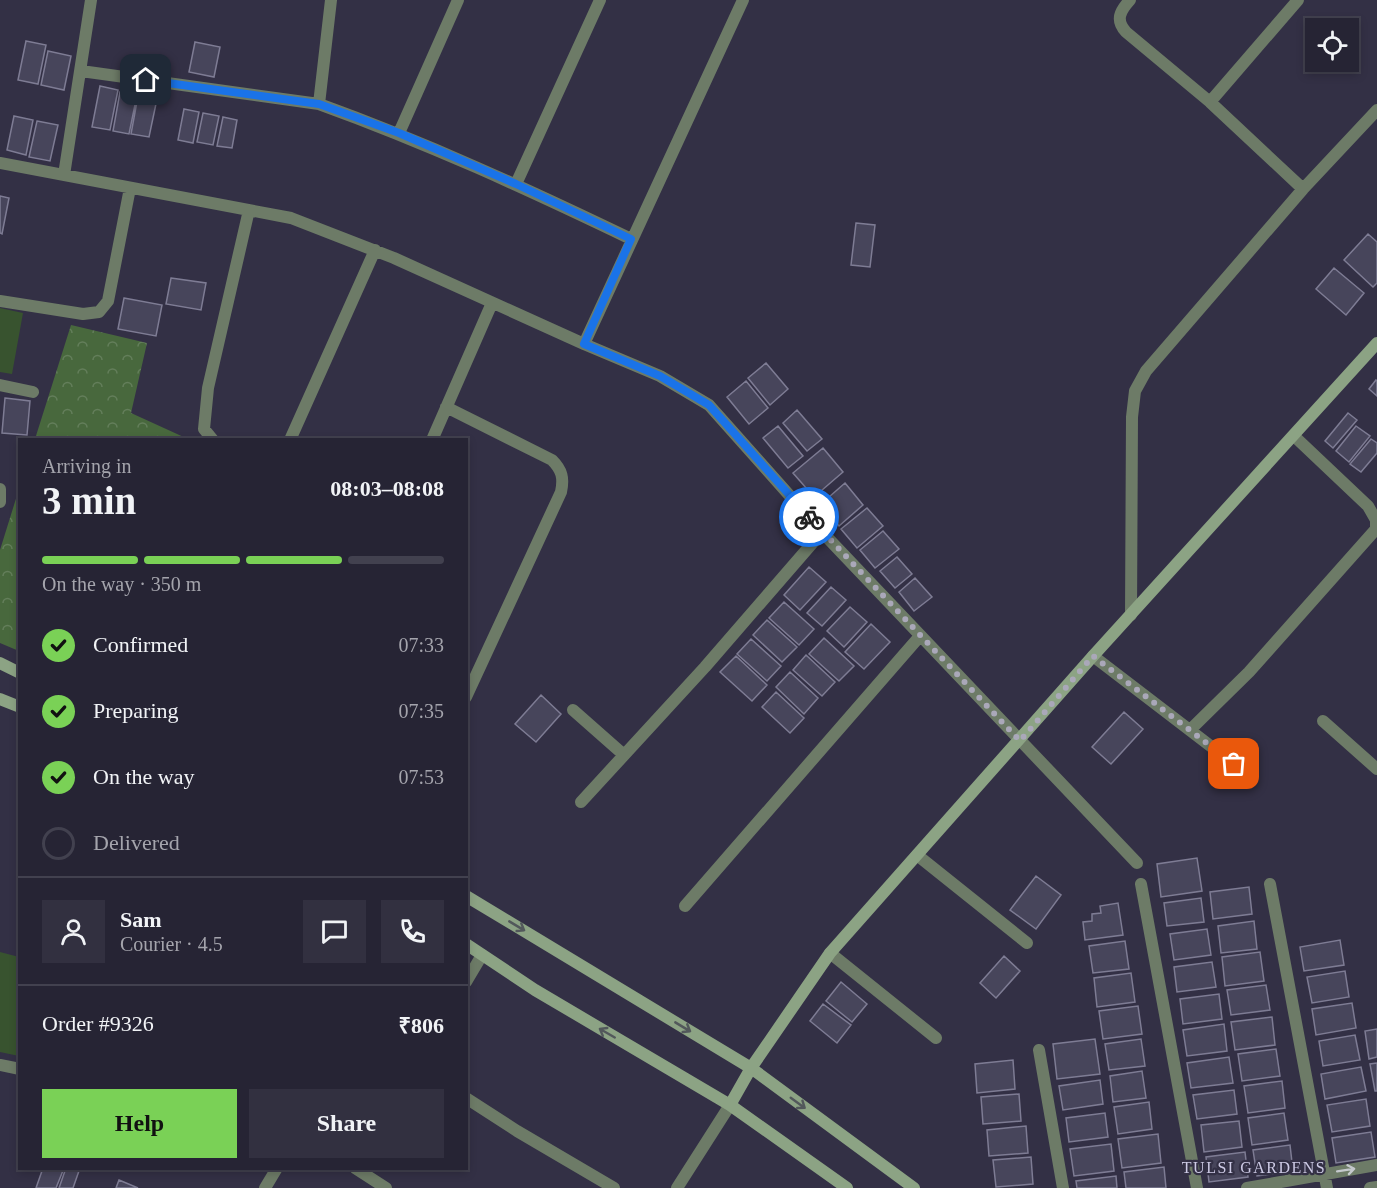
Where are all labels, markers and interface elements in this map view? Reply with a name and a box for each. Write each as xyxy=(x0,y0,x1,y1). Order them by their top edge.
map controls xyxy=(1305,18,1359,72)
button: locate xyxy=(1305,18,1359,72)
pin xyxy=(120,54,171,105)
icon: home xyxy=(129,63,162,96)
text: Arriving in xyxy=(42,455,131,477)
text: 08:03–08:08 xyxy=(330,476,444,501)
text: 3 min xyxy=(42,479,136,522)
courier xyxy=(779,487,839,547)
icon: bike xyxy=(793,501,826,534)
text: On the way · 350 m xyxy=(42,573,201,595)
icon: check xyxy=(42,629,75,662)
text: Confirmed xyxy=(93,632,188,657)
text: 07:33 xyxy=(398,634,444,656)
icon: check xyxy=(42,695,75,728)
text: Preparing xyxy=(93,698,179,723)
text: 07:35 xyxy=(398,700,444,722)
pin xyxy=(1208,738,1259,789)
icon: bag xyxy=(1217,747,1250,780)
icon: check xyxy=(42,761,75,794)
text: On the way xyxy=(93,764,194,789)
text: 07:53 xyxy=(398,766,444,788)
text: Delivered xyxy=(93,830,180,855)
button: person xyxy=(42,900,105,963)
button: chat xyxy=(303,900,366,963)
button: phone xyxy=(381,900,444,963)
text: Sam xyxy=(120,907,162,932)
one-way arrow xyxy=(508,920,525,933)
text: Courier · 4.5 xyxy=(120,933,223,955)
text: Order #9326 xyxy=(42,1011,154,1036)
text: ₹806 xyxy=(398,1013,444,1038)
one-way arrow xyxy=(674,1022,691,1034)
one-way arrow xyxy=(599,1026,616,1038)
button: Help xyxy=(42,1089,237,1158)
button: Share xyxy=(249,1089,444,1158)
one-way arrow xyxy=(789,1097,805,1109)
district label: TULSI GARDENS xyxy=(1182,1159,1326,1176)
one-way arrow xyxy=(1335,1164,1355,1175)

